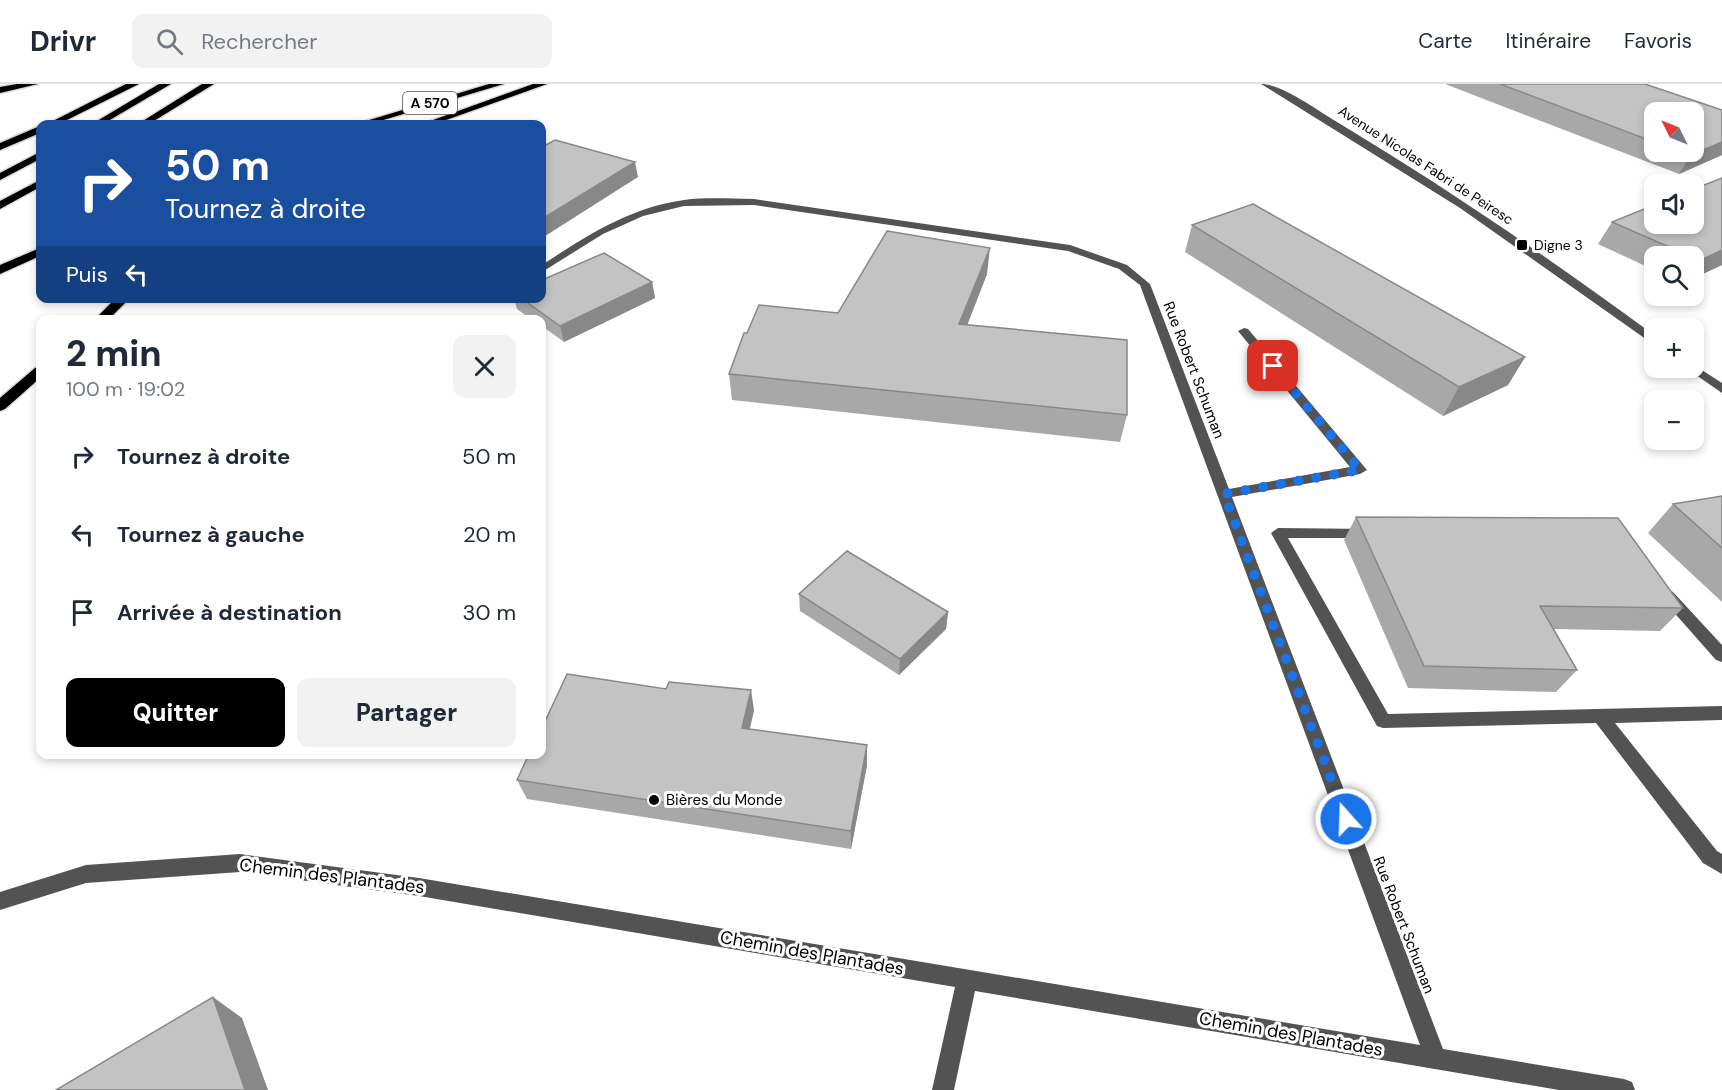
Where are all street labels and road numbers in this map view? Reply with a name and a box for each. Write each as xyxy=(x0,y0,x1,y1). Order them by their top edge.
road number: A 570 xyxy=(403,92,457,114)
street label: Avenue Nicolas Fabri de Peiresc xyxy=(1335,102,1517,228)
street label: Rue Robert Schuman xyxy=(1159,299,1229,441)
street label: Chemin des Plantades xyxy=(238,853,426,899)
street label: Rue Robert Schuman xyxy=(1369,854,1439,996)
street label: Chemin des Plantades xyxy=(718,925,906,981)
street label: Chemin des Plantades xyxy=(1197,1006,1385,1062)

